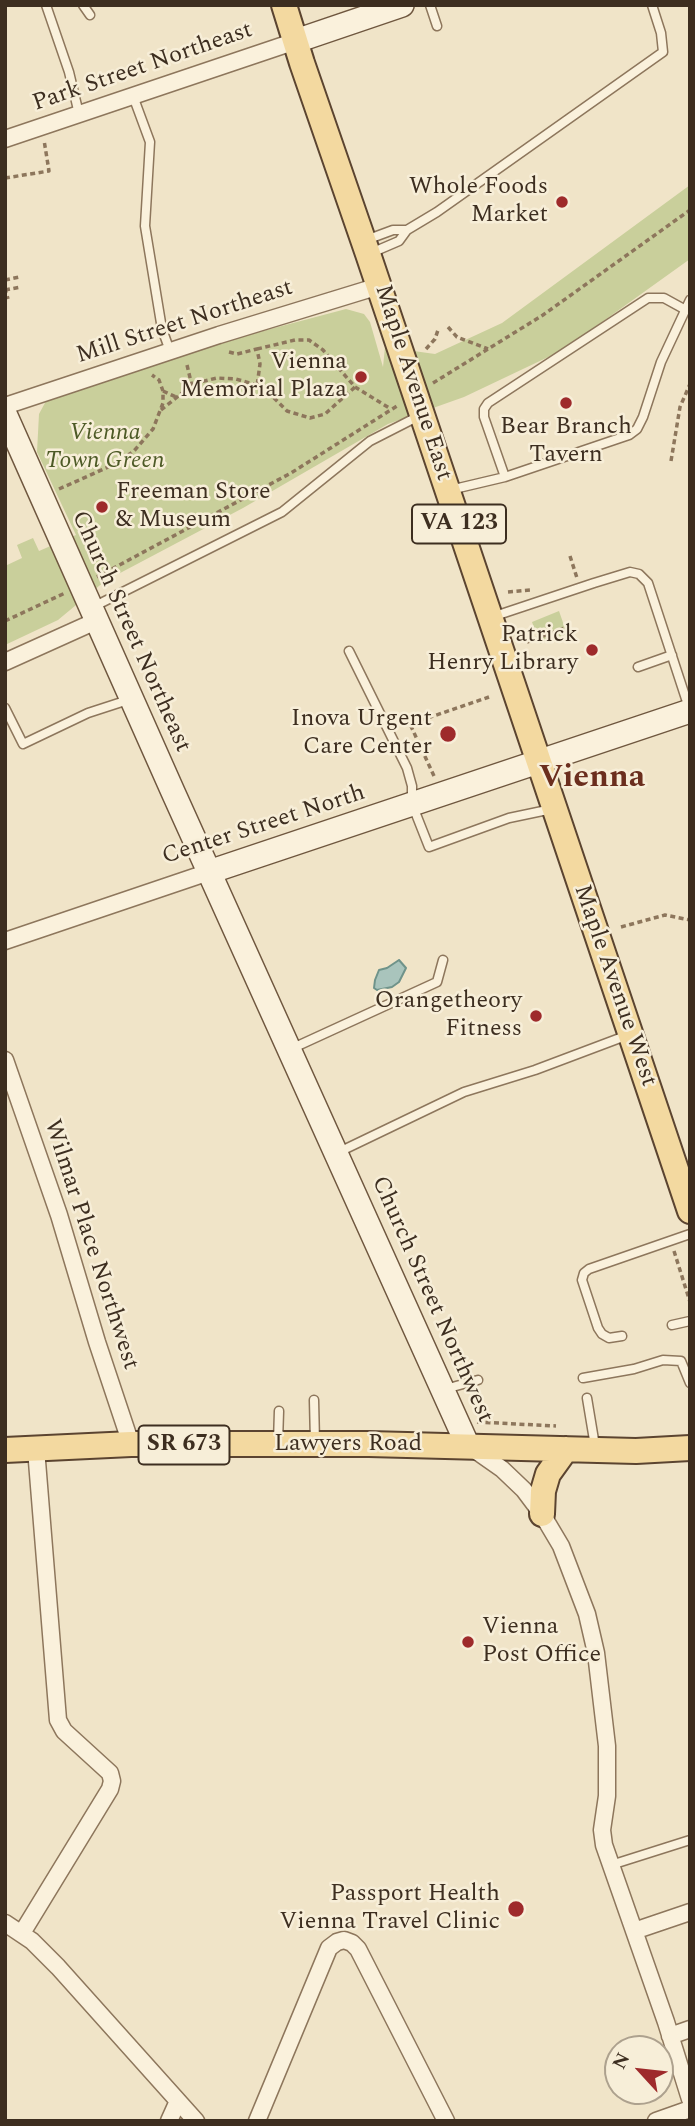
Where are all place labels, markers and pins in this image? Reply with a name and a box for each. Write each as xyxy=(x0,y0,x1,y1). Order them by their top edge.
place label: Whole Foods Market xyxy=(409,174,548,230)
marker: Whole Foods Market xyxy=(554,194,570,210)
place label: Vienna Memorial Plaza xyxy=(180,349,347,405)
marker: Vienna Memorial Plaza xyxy=(353,369,369,385)
marker: Bear Branch Tavern xyxy=(558,395,574,411)
place label: Bear Branch Tavern xyxy=(500,414,632,470)
place label: Freeman Store & Museum xyxy=(116,479,271,535)
marker: Freeman Store & Museum xyxy=(94,499,110,515)
place label: Patrick Henry Library xyxy=(427,622,578,678)
marker: Patrick Henry Library xyxy=(584,642,600,658)
place label: Inova Urgent Care Center xyxy=(291,706,432,762)
marker: Inova Urgent Care Center xyxy=(438,724,458,744)
place label: Orangetheory Fitness xyxy=(375,988,522,1044)
marker: Orangetheory Fitness xyxy=(528,1008,544,1024)
place label: Vienna Post Office xyxy=(482,1614,601,1670)
marker: Vienna Post Office xyxy=(460,1634,476,1650)
place label: Passport Health Vienna Travel Clinic xyxy=(280,1881,500,1937)
marker: Passport Health Vienna Travel Clinic xyxy=(506,1899,526,1919)

